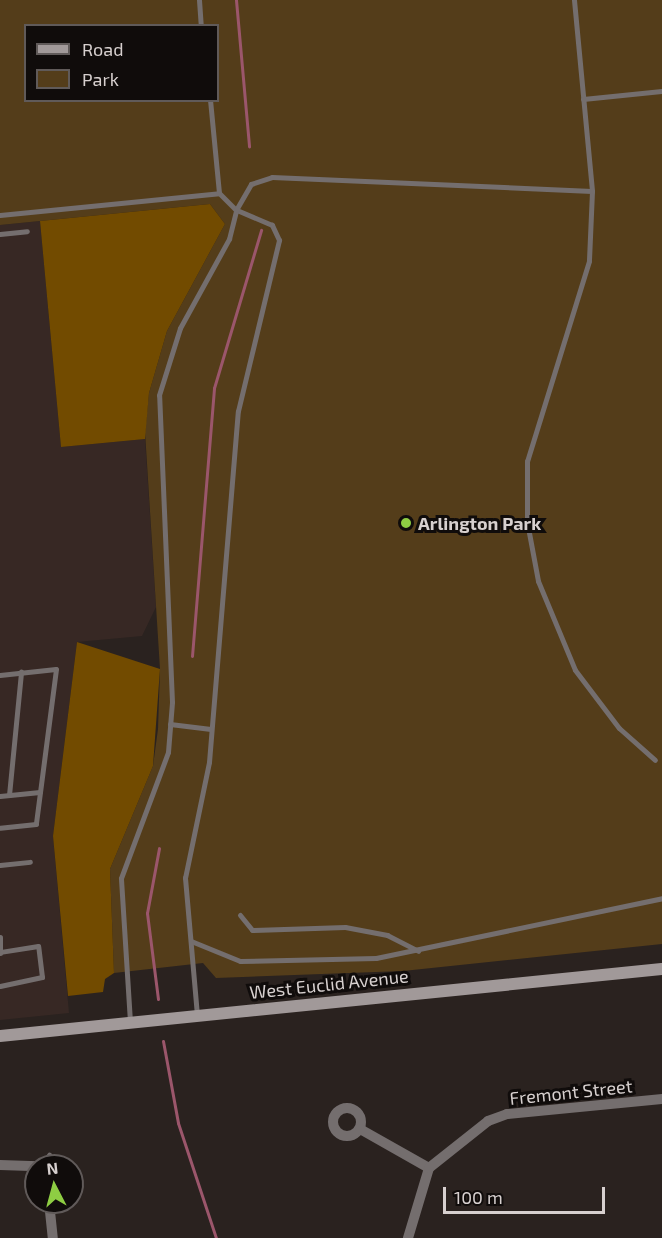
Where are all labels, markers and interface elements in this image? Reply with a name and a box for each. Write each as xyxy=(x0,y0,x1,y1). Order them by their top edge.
legend xyxy=(24,24,219,102)
text: Road xyxy=(82,38,123,60)
text: Park xyxy=(82,68,119,90)
place label: Arlington Park xyxy=(418,512,541,534)
marker: Arlington Park xyxy=(399,516,413,530)
street label: West Euclid Avenue xyxy=(248,965,410,1003)
street label: Fremont Street xyxy=(509,1075,633,1109)
north arrow xyxy=(24,1154,84,1214)
text: N xyxy=(46,1158,59,1178)
scale bar xyxy=(446,1175,608,1213)
text: 100 m xyxy=(454,1186,503,1208)

